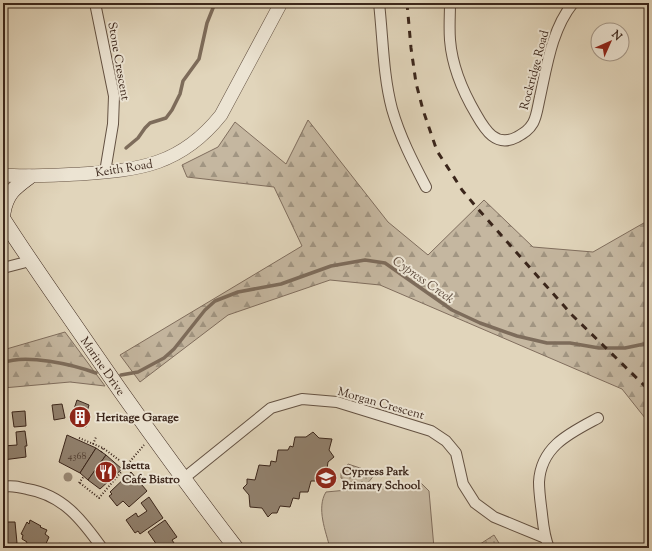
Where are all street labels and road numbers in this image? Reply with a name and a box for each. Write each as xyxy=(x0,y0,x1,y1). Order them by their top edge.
street label: Stone Crescent xyxy=(102,21,134,102)
street label: Rockridge Road xyxy=(516,28,554,112)
street label: Keith Road xyxy=(94,156,154,182)
street label: Marine Drive xyxy=(75,333,129,400)
street label: Morgan Crescent xyxy=(335,383,426,425)

